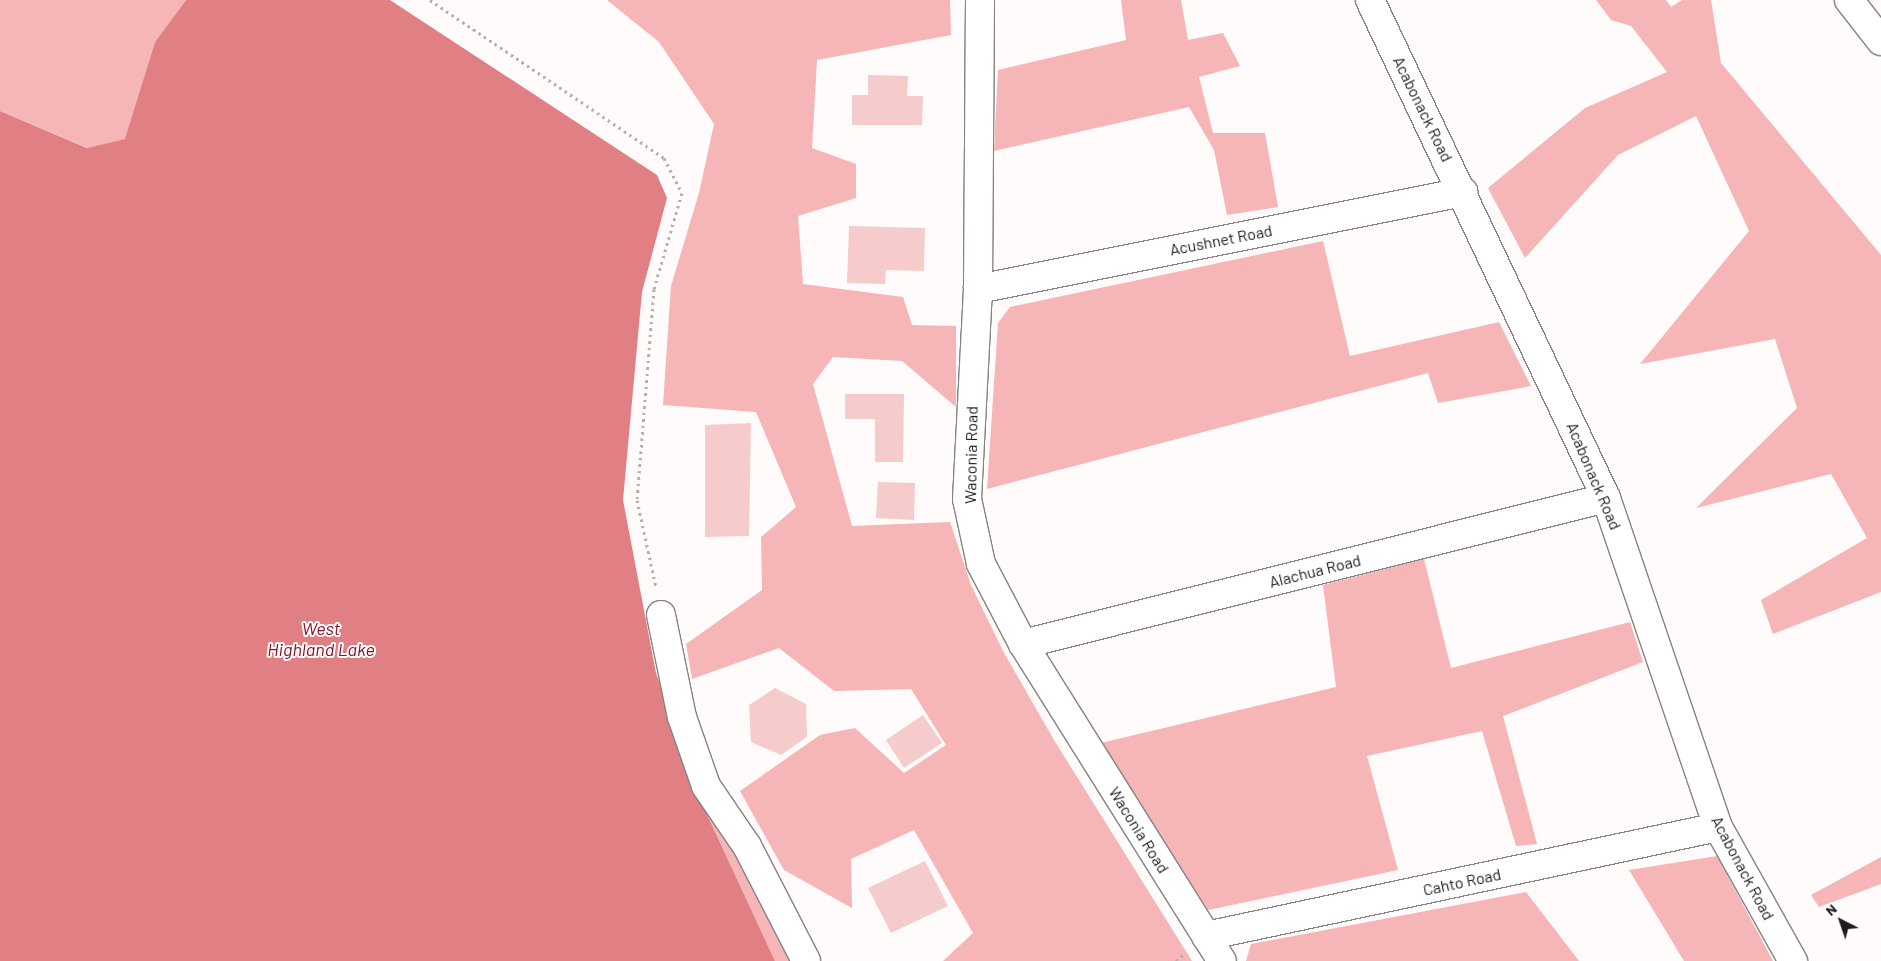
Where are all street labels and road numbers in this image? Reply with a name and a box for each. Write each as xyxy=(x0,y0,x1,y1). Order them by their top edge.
street label: Acabonack Road xyxy=(1389,53,1457,165)
street label: Acushnet Road xyxy=(1168,221,1274,259)
street label: Waconia Road xyxy=(961,406,981,504)
street label: Acabonack Road xyxy=(1563,419,1625,533)
street label: Alachua Road xyxy=(1267,550,1363,592)
street label: Waconia Road xyxy=(1105,783,1173,877)
street label: Acabonack Road xyxy=(1708,813,1778,923)
street label: Cahto Road xyxy=(1421,864,1503,900)

